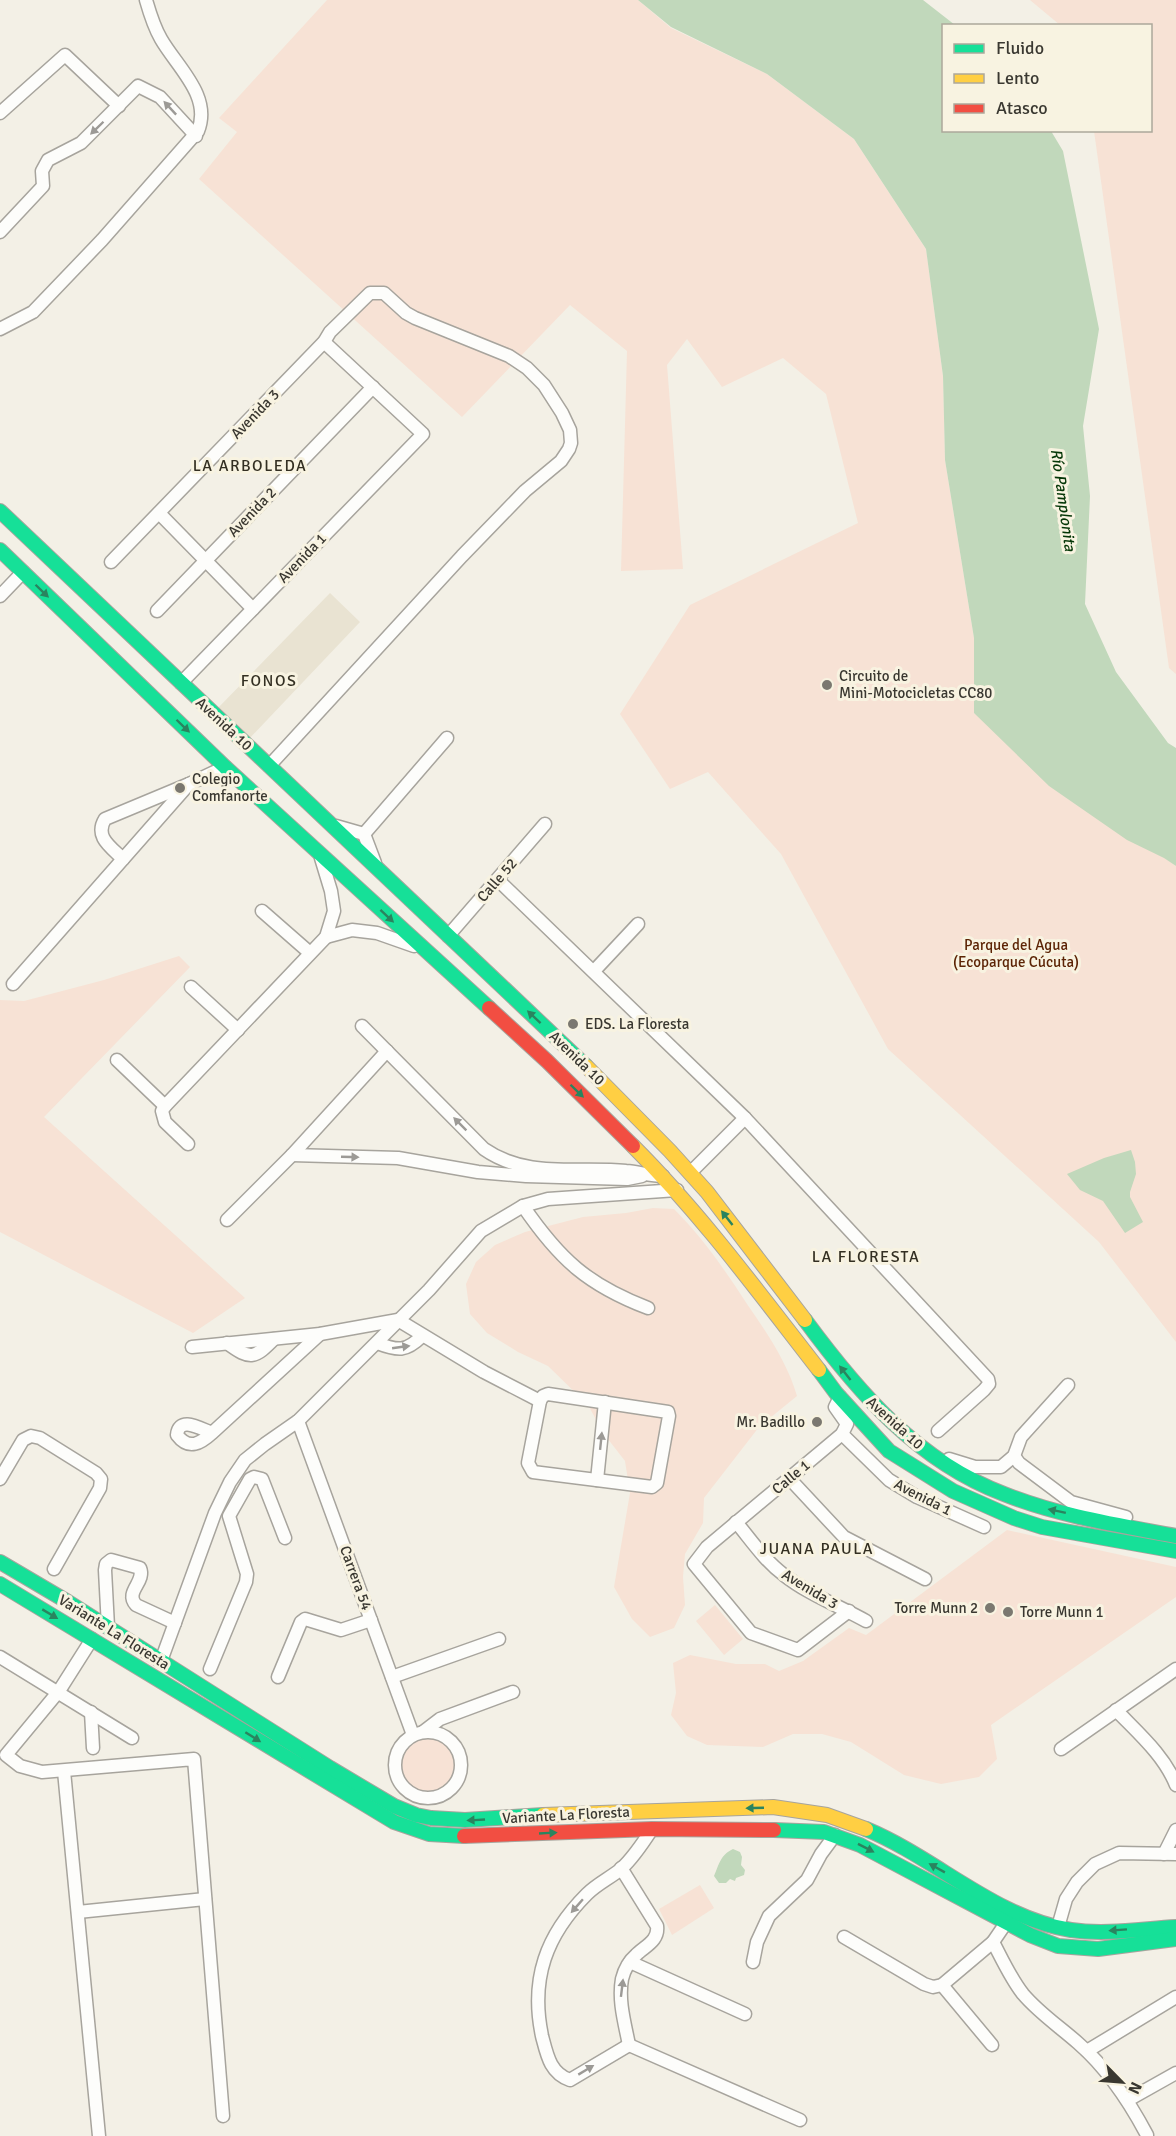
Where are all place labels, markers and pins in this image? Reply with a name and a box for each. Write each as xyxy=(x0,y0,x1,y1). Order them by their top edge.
place label: Circuito de Mini-Motocicletas CC80 xyxy=(839,667,992,702)
marker: Circuito de Mini-Motocicletas CC80 xyxy=(820,678,834,692)
place label: Colegio Comfanorte xyxy=(192,770,268,805)
marker: Colegio Comfanorte xyxy=(173,781,187,795)
place label: EDS. La Floresta xyxy=(585,1015,689,1033)
marker: EDS. La Floresta xyxy=(566,1017,580,1031)
place label: Mr. Badillo xyxy=(736,1413,805,1431)
marker: Mr. Badillo xyxy=(810,1415,824,1429)
place label: Torre Munn 2 xyxy=(894,1599,978,1617)
marker: Torre Munn 2 xyxy=(983,1601,997,1615)
place label: Torre Munn 1 xyxy=(1020,1603,1104,1621)
marker: Torre Munn 1 xyxy=(1001,1605,1015,1619)

